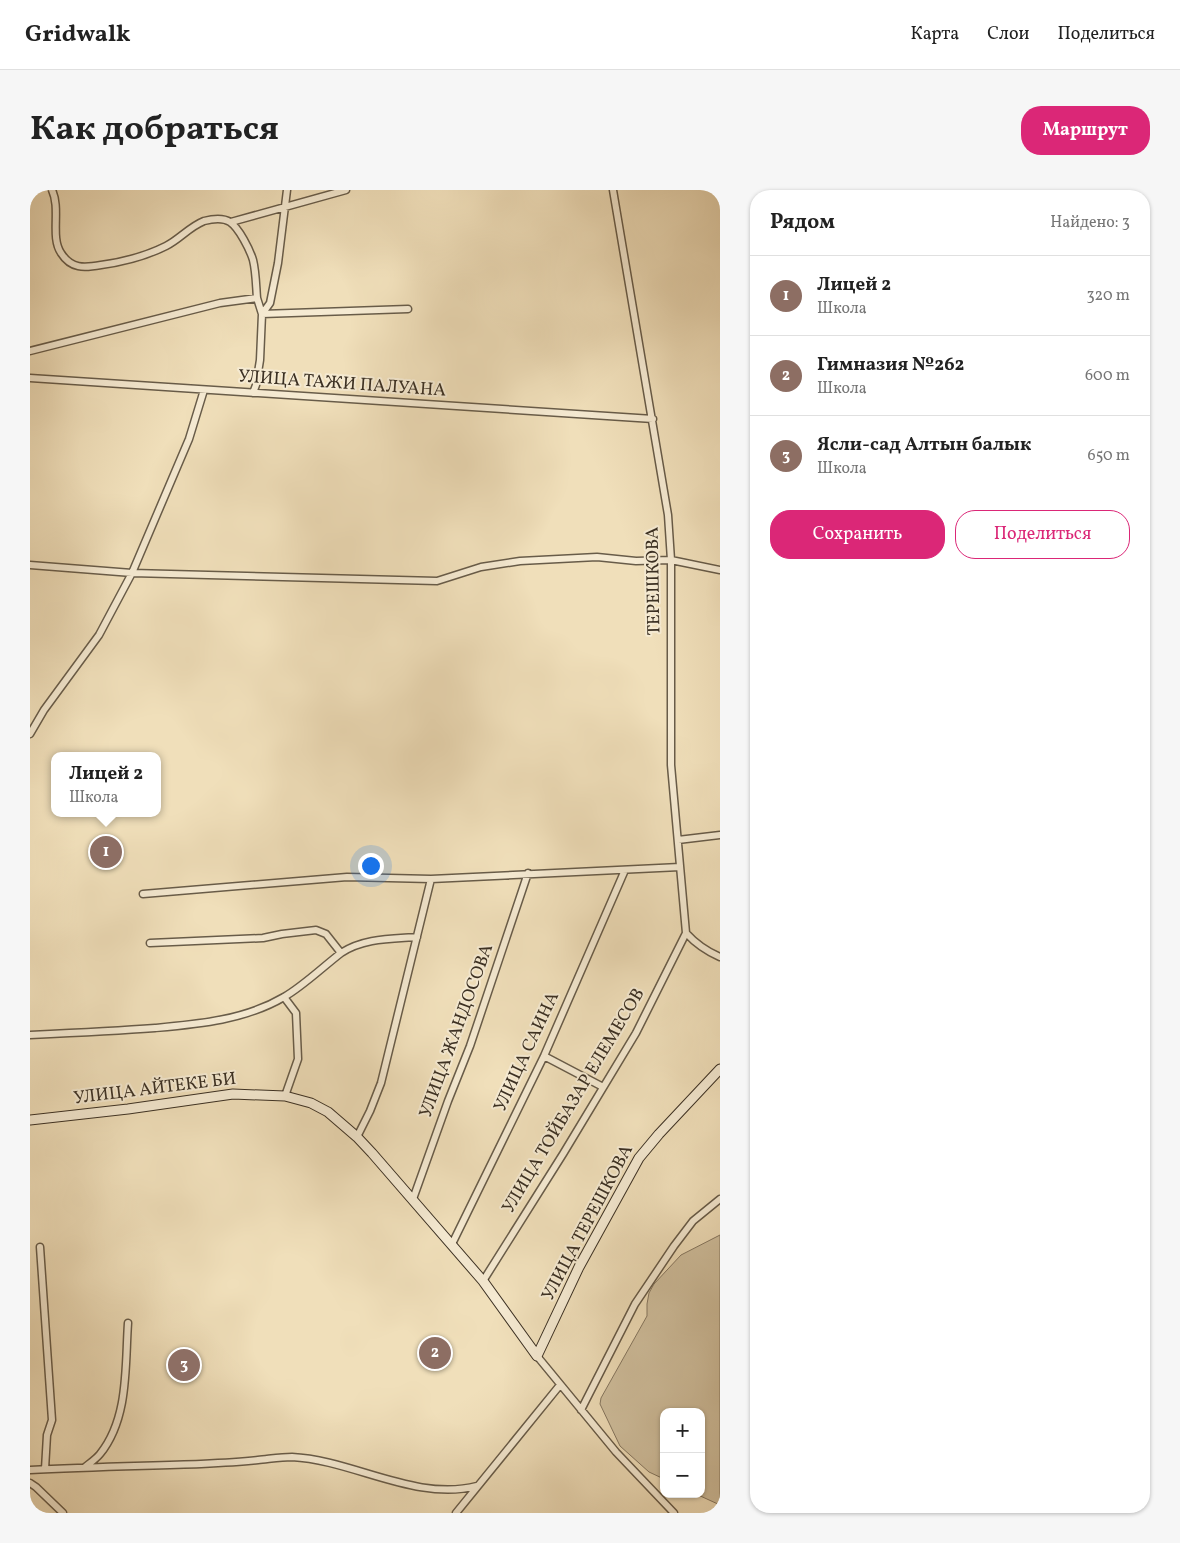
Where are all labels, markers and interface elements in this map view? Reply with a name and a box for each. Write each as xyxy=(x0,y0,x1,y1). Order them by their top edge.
text: Gridwalk xyxy=(25,18,131,52)
text: Карта xyxy=(911,22,959,47)
text: Слои xyxy=(987,22,1029,47)
text: Поделиться xyxy=(1057,22,1155,47)
text: Как добраться xyxy=(30,106,279,154)
button: Маршрут xyxy=(1021,106,1150,155)
text: Рядом xyxy=(770,208,835,237)
text: Найдено: 3 xyxy=(1050,212,1130,234)
text: Лицей 2 xyxy=(817,272,891,298)
text: 1 xyxy=(783,285,789,307)
text: 320 m xyxy=(1086,285,1130,307)
text: Школа xyxy=(817,298,867,320)
text: Гимназия №262 xyxy=(817,352,964,378)
street label: УЛИЦА ТАЖИ ПАЛУАНА xyxy=(237,364,447,404)
text: 2 xyxy=(782,365,790,387)
text: 600 m xyxy=(1085,365,1130,387)
text: Школа xyxy=(817,378,867,400)
text: Ясли-сад Алтын балык xyxy=(817,432,1031,458)
text: 3 xyxy=(782,445,790,467)
text: 650 m xyxy=(1088,445,1130,467)
text: Школа xyxy=(817,458,867,480)
button: Сохранить xyxy=(770,510,945,559)
button: Поделиться xyxy=(955,510,1130,559)
street label: ТЕРЕШКОВА xyxy=(641,526,667,635)
popup xyxy=(51,752,161,817)
text: Лицей 2 xyxy=(69,761,143,787)
text: Школа xyxy=(69,787,119,809)
pin: 1 xyxy=(90,833,122,871)
your location xyxy=(358,853,384,879)
street label: УЛИЦА ЖАНДОСОВА xyxy=(414,940,500,1122)
street label: УЛИЦА ТОЙБАЗАР ЕЛЕМЕСОВ xyxy=(497,984,651,1218)
street label: УЛИЦА САИНА xyxy=(488,988,566,1116)
street label: УЛИЦА АЙТЕКЕ БИ xyxy=(72,1067,238,1111)
street label: УЛИЦА ТЕРЕШКОВА xyxy=(536,1140,640,1306)
pin: 2 xyxy=(419,1334,451,1372)
pin: 3 xyxy=(168,1346,200,1384)
map controls xyxy=(660,1408,705,1498)
button: + xyxy=(660,1408,705,1453)
button: − xyxy=(660,1453,705,1498)

